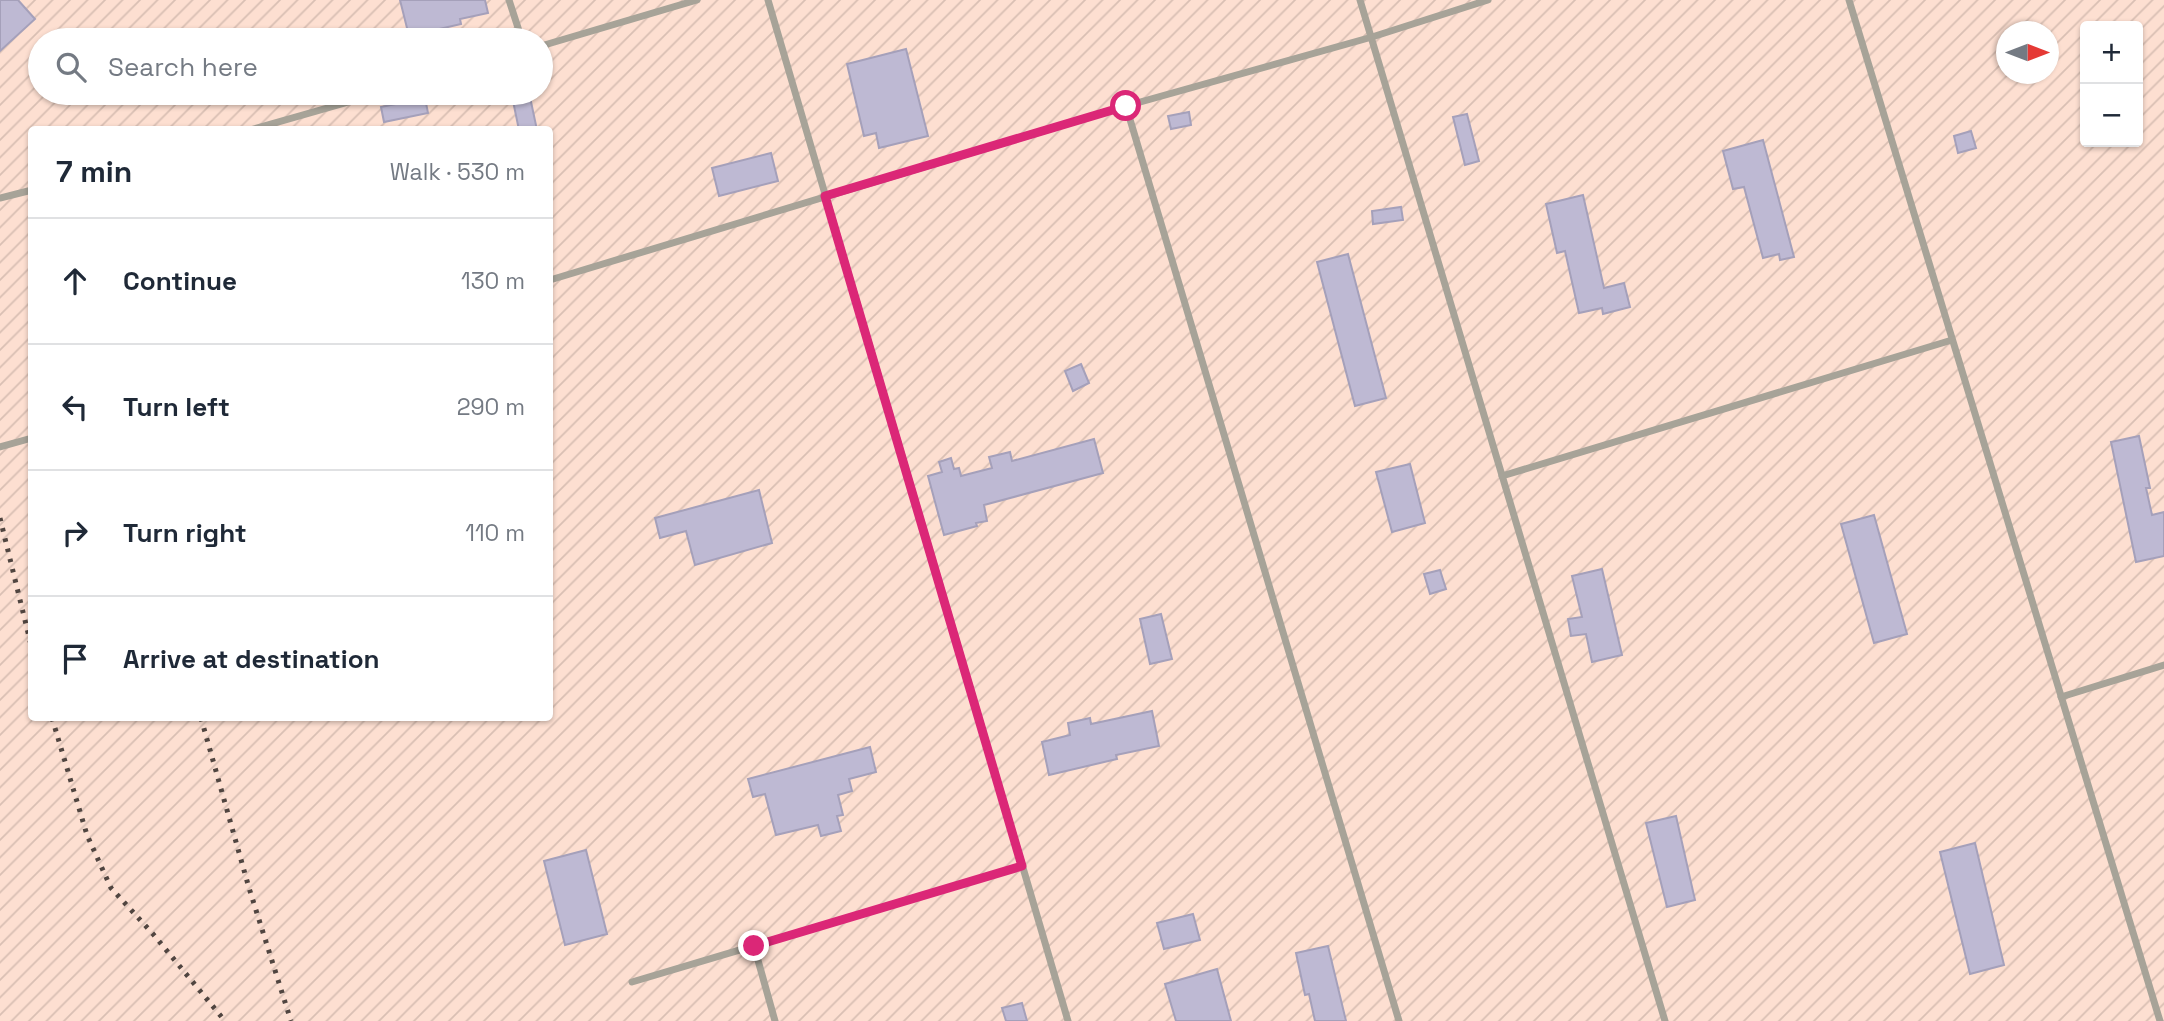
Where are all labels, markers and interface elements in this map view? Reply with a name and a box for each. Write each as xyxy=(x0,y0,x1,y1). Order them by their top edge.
north arrow xyxy=(1996,21,2059,84)
map controls xyxy=(2080,21,2143,147)
button: + xyxy=(2080,21,2143,84)
search box xyxy=(28,28,553,105)
icon: search xyxy=(52,48,90,86)
text: Search here xyxy=(108,50,258,84)
button: − xyxy=(2080,84,2143,147)
route start xyxy=(1110,90,1141,121)
text: 7 min xyxy=(56,152,132,191)
text: Walk · 530 m xyxy=(390,157,525,187)
icon: ahead xyxy=(56,262,94,300)
text: Continue xyxy=(123,264,237,298)
text: 130 m xyxy=(461,266,525,296)
icon: left xyxy=(56,388,94,426)
text: Turn left xyxy=(123,390,230,424)
text: 290 m xyxy=(457,392,525,422)
icon: right xyxy=(56,514,94,552)
text: Turn right xyxy=(123,516,247,550)
text: 110 m xyxy=(465,518,525,548)
icon: arrive xyxy=(56,640,94,678)
text: Arrive at destination xyxy=(123,642,380,676)
route end xyxy=(738,930,769,961)

